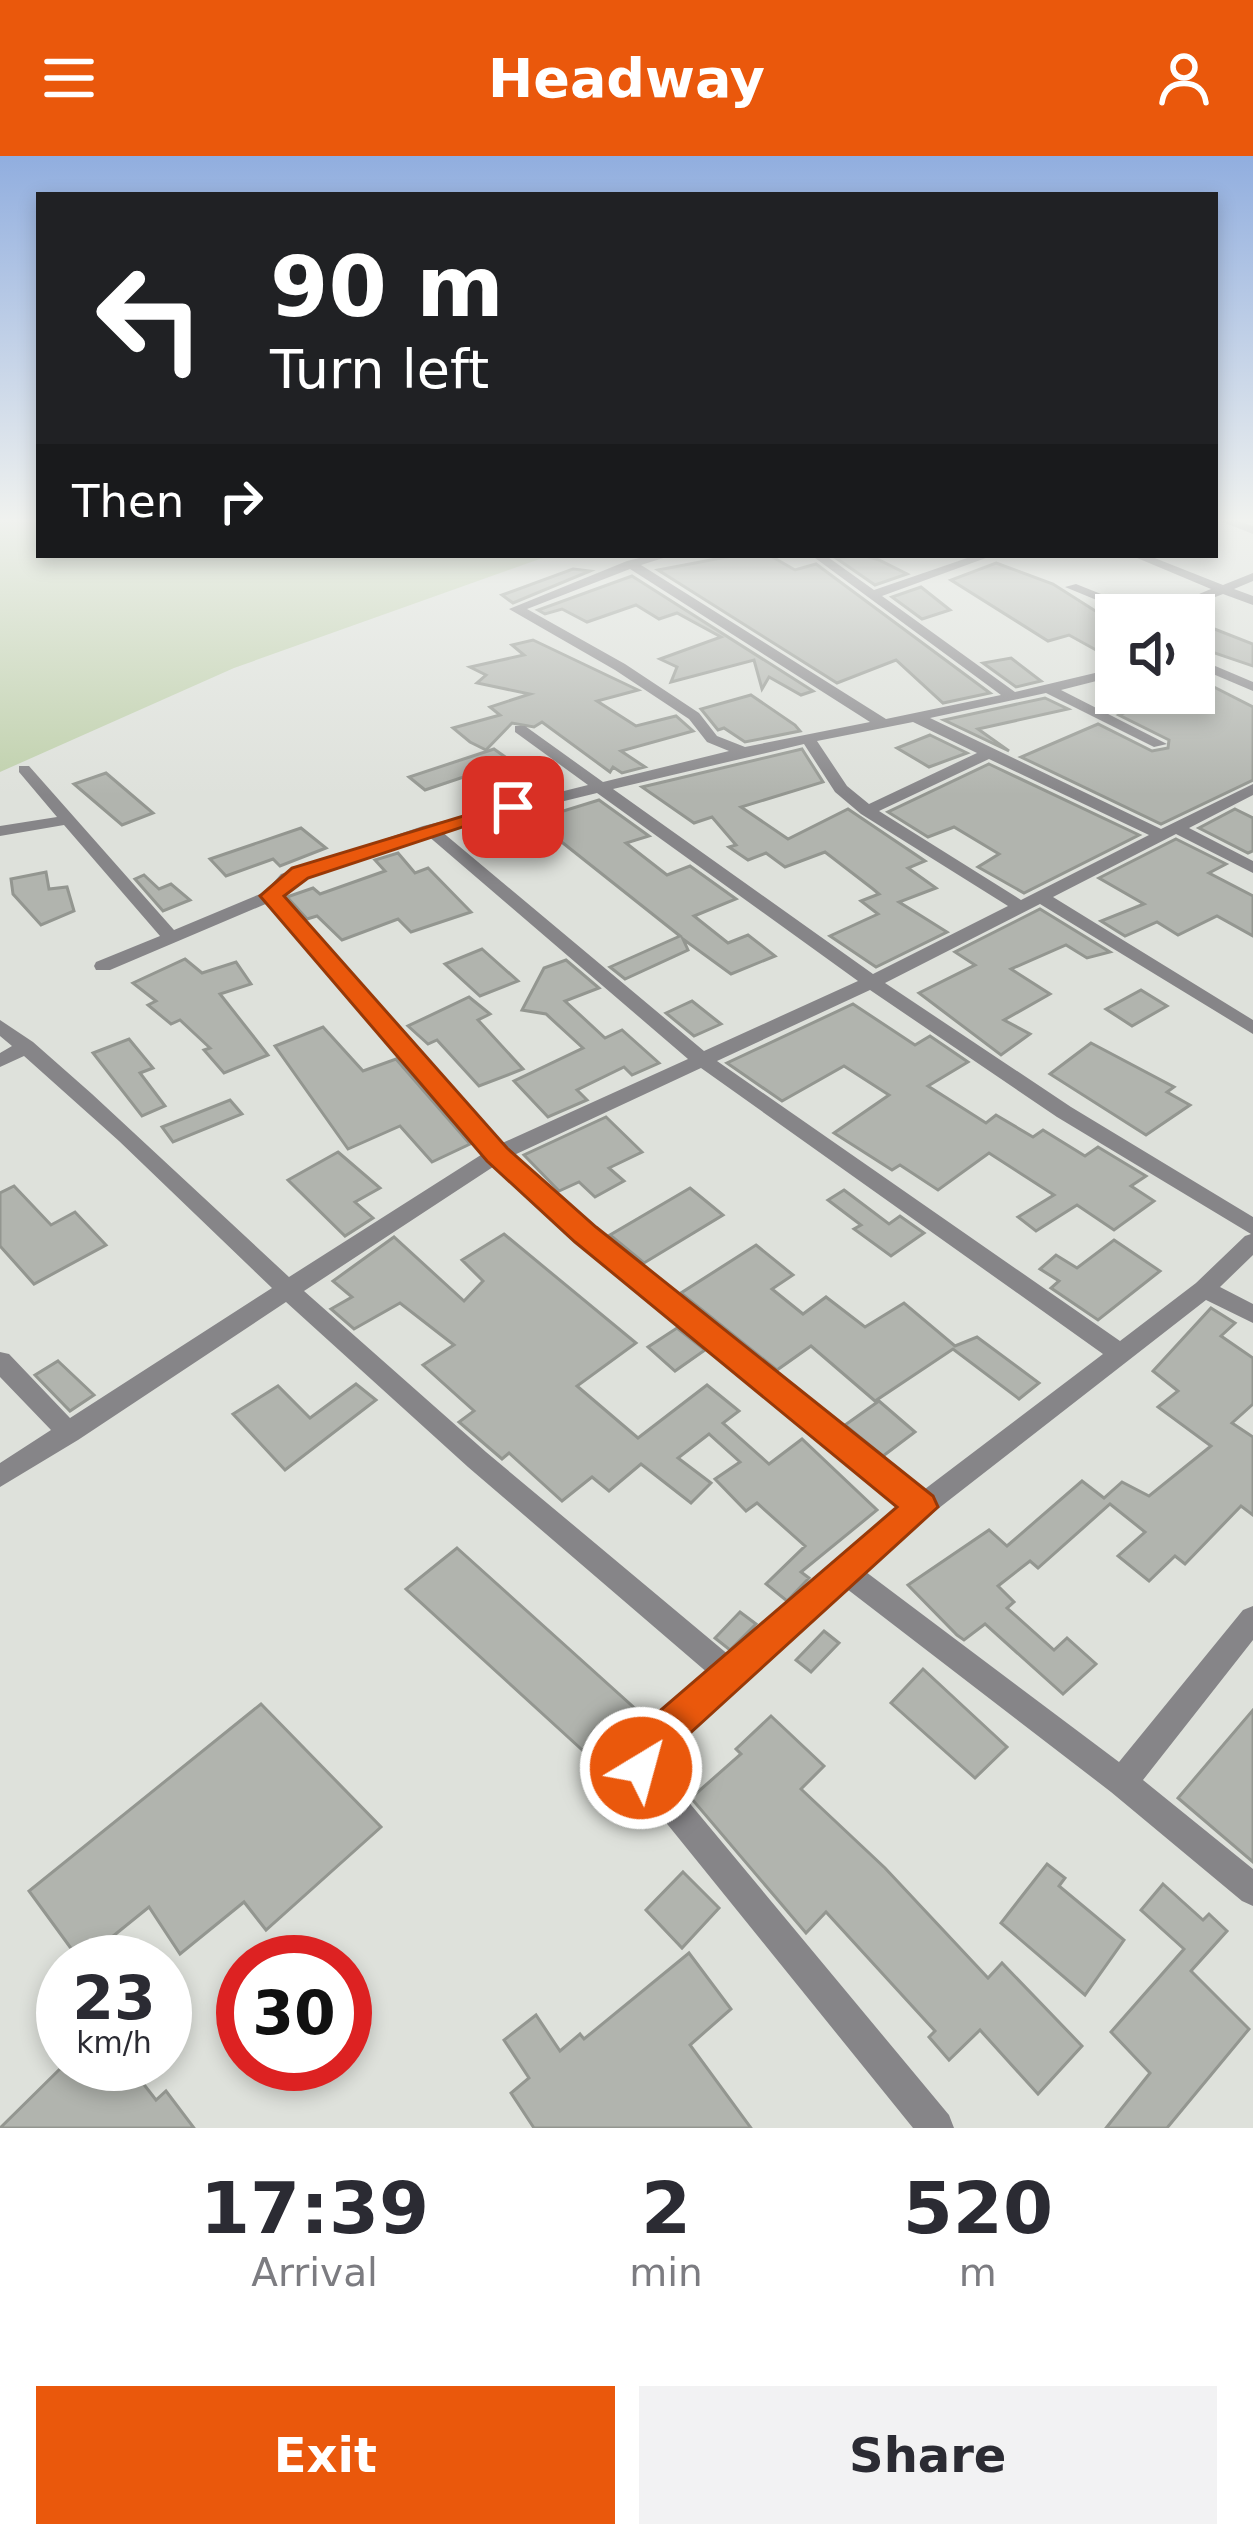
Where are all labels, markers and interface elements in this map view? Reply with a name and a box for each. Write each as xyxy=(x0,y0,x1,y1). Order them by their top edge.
icon: menu xyxy=(36,45,102,111)
icon: person xyxy=(1151,45,1217,111)
text: Headway xyxy=(488,47,765,110)
text: 90 m xyxy=(270,238,504,336)
icon: left xyxy=(72,240,228,396)
text: Turn left xyxy=(270,338,489,401)
icon: right xyxy=(208,468,274,534)
text: Then xyxy=(72,475,184,528)
map controls xyxy=(1095,594,1215,714)
button: sound xyxy=(1095,594,1215,714)
pin xyxy=(462,756,564,858)
icon: arrive xyxy=(480,774,546,840)
position arrow xyxy=(578,1705,704,1831)
speed limit sign: 30 xyxy=(216,1935,372,2091)
text: 23 xyxy=(72,1963,156,2033)
text: km/h xyxy=(76,2025,152,2060)
text: 17:39 xyxy=(200,2166,429,2250)
text: 2 xyxy=(641,2166,691,2250)
text: 520 xyxy=(903,2166,1053,2250)
text: Arrival xyxy=(251,2250,378,2295)
text: min xyxy=(629,2250,703,2295)
text: m xyxy=(959,2250,997,2295)
button: Exit xyxy=(36,2386,615,2524)
button: Share xyxy=(639,2386,1217,2524)

